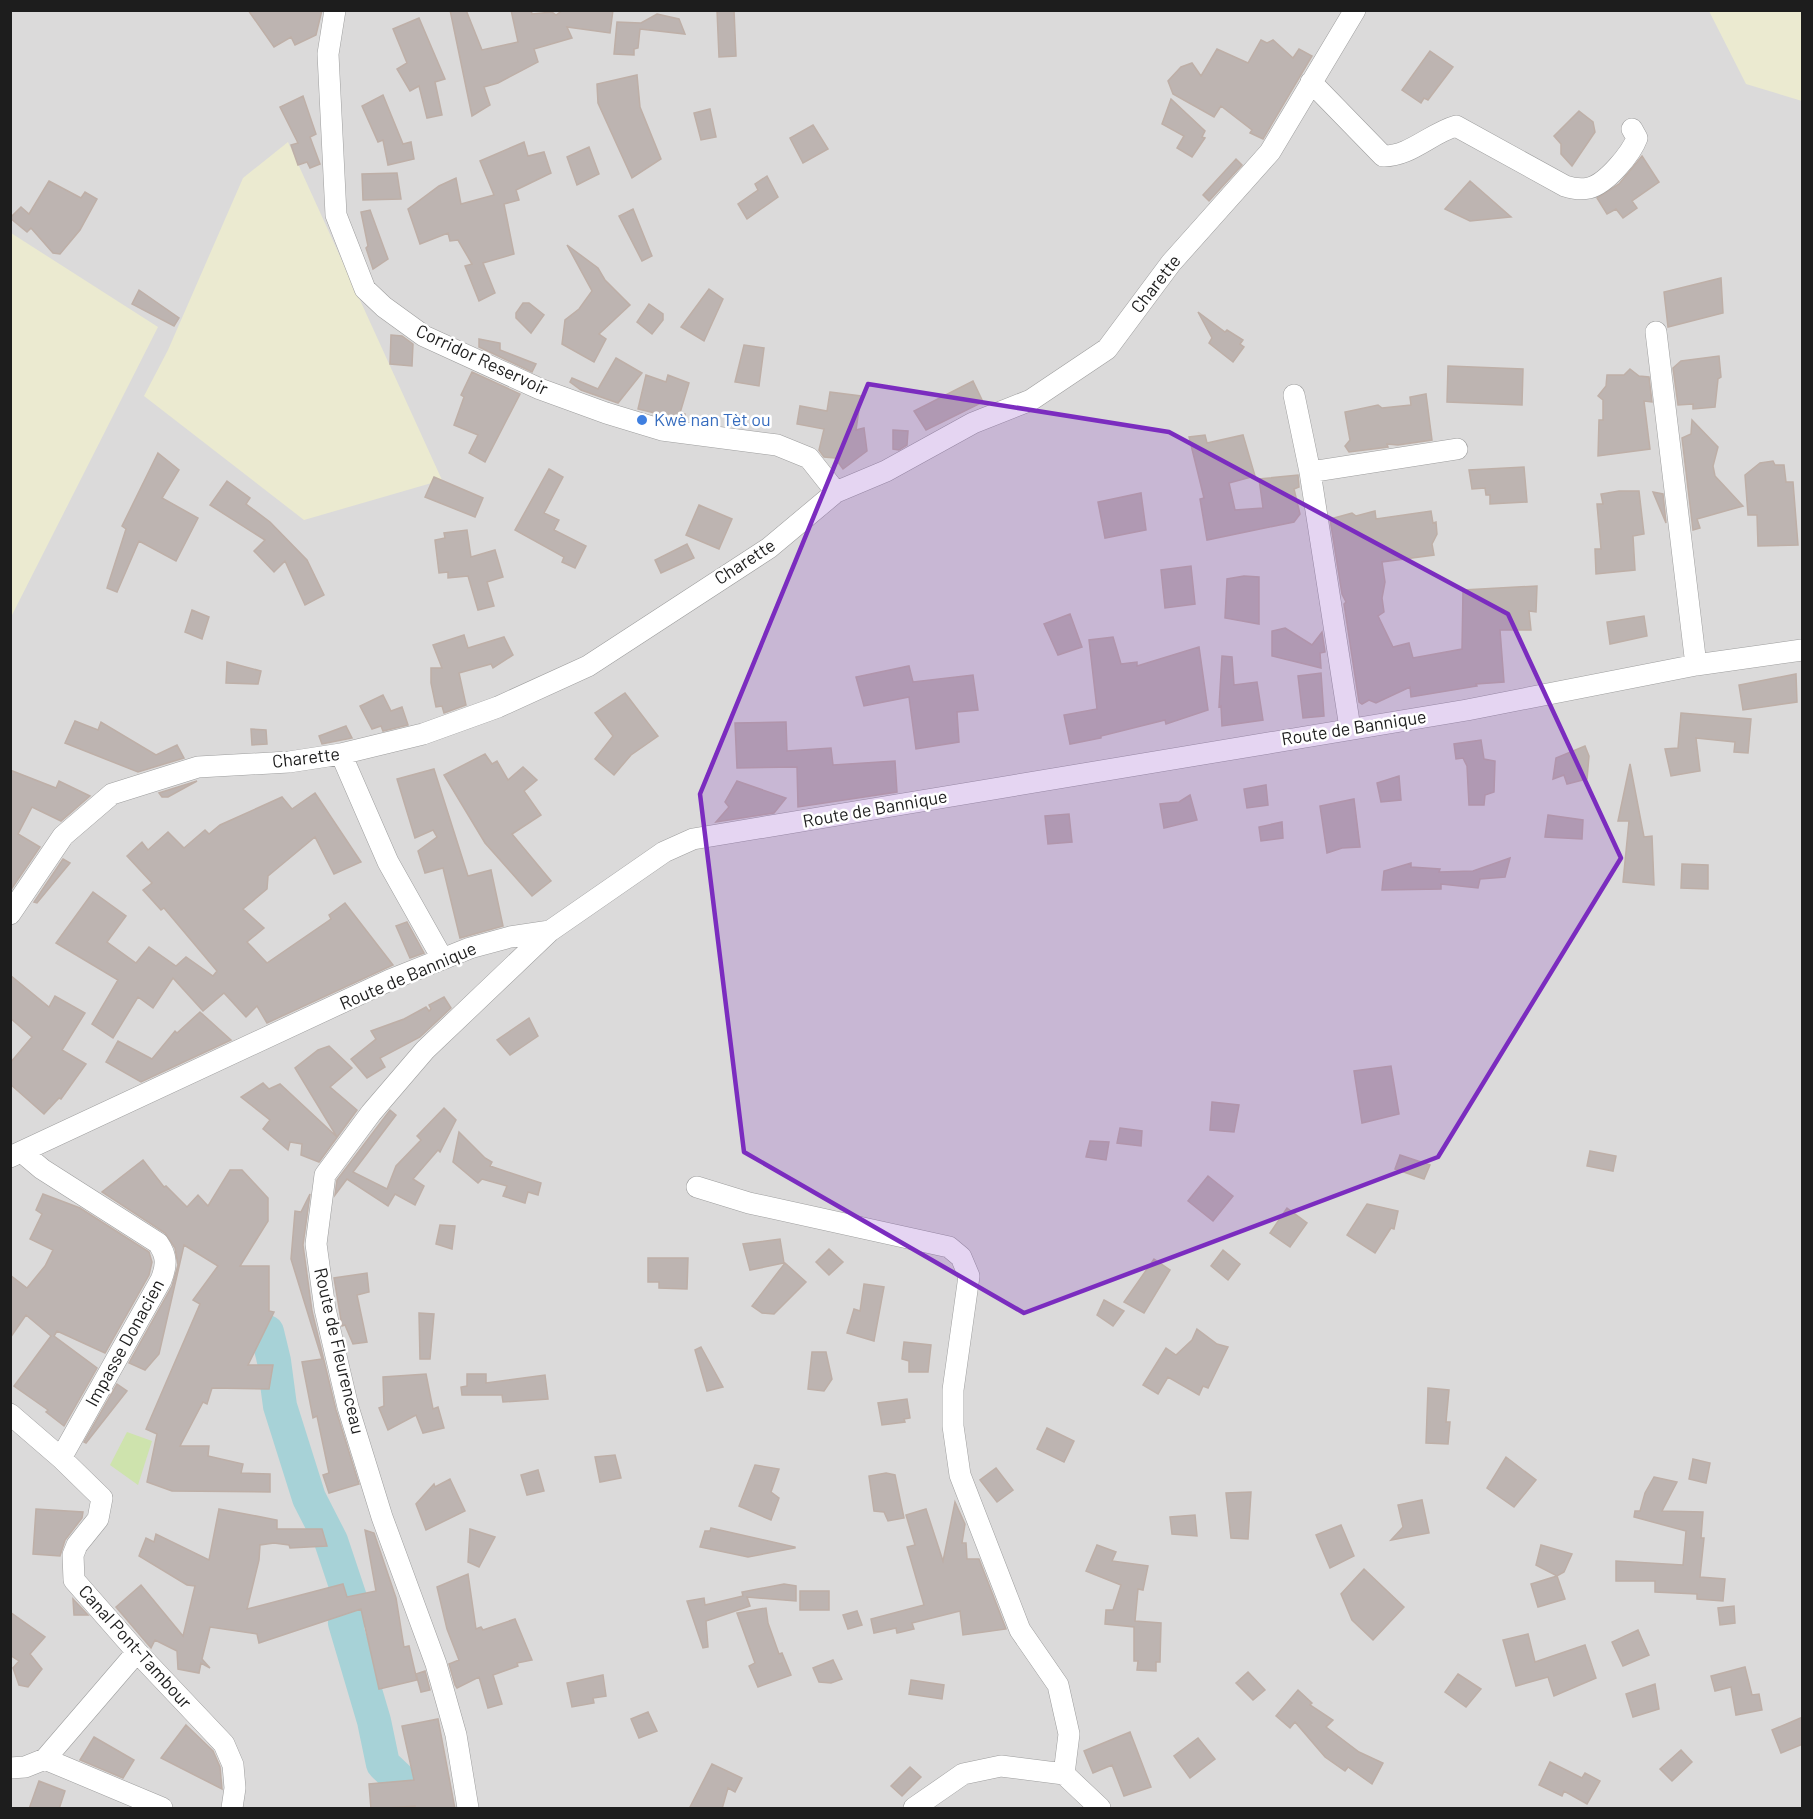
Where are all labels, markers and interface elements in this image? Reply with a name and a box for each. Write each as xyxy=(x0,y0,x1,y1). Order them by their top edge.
street label: Charette xyxy=(1126,250,1185,317)
street label: Corridor Reservoir xyxy=(413,319,552,399)
place label: Kwè nan Tèt ou xyxy=(654,408,771,430)
marker: Kwè nan Tèt ou xyxy=(635,413,649,427)
street label: Charette xyxy=(710,533,779,589)
street label: Route de Bannique xyxy=(1280,705,1428,749)
street label: Charette xyxy=(271,742,341,772)
street label: Route de Bannique xyxy=(801,784,949,832)
street label: Route de Bannique xyxy=(336,936,479,1014)
street label: Route de Fleurenceau xyxy=(310,1266,370,1436)
street label: Impasse Donacien xyxy=(80,1275,168,1410)
street label: Canal Pont-Tambour xyxy=(74,1580,197,1713)

